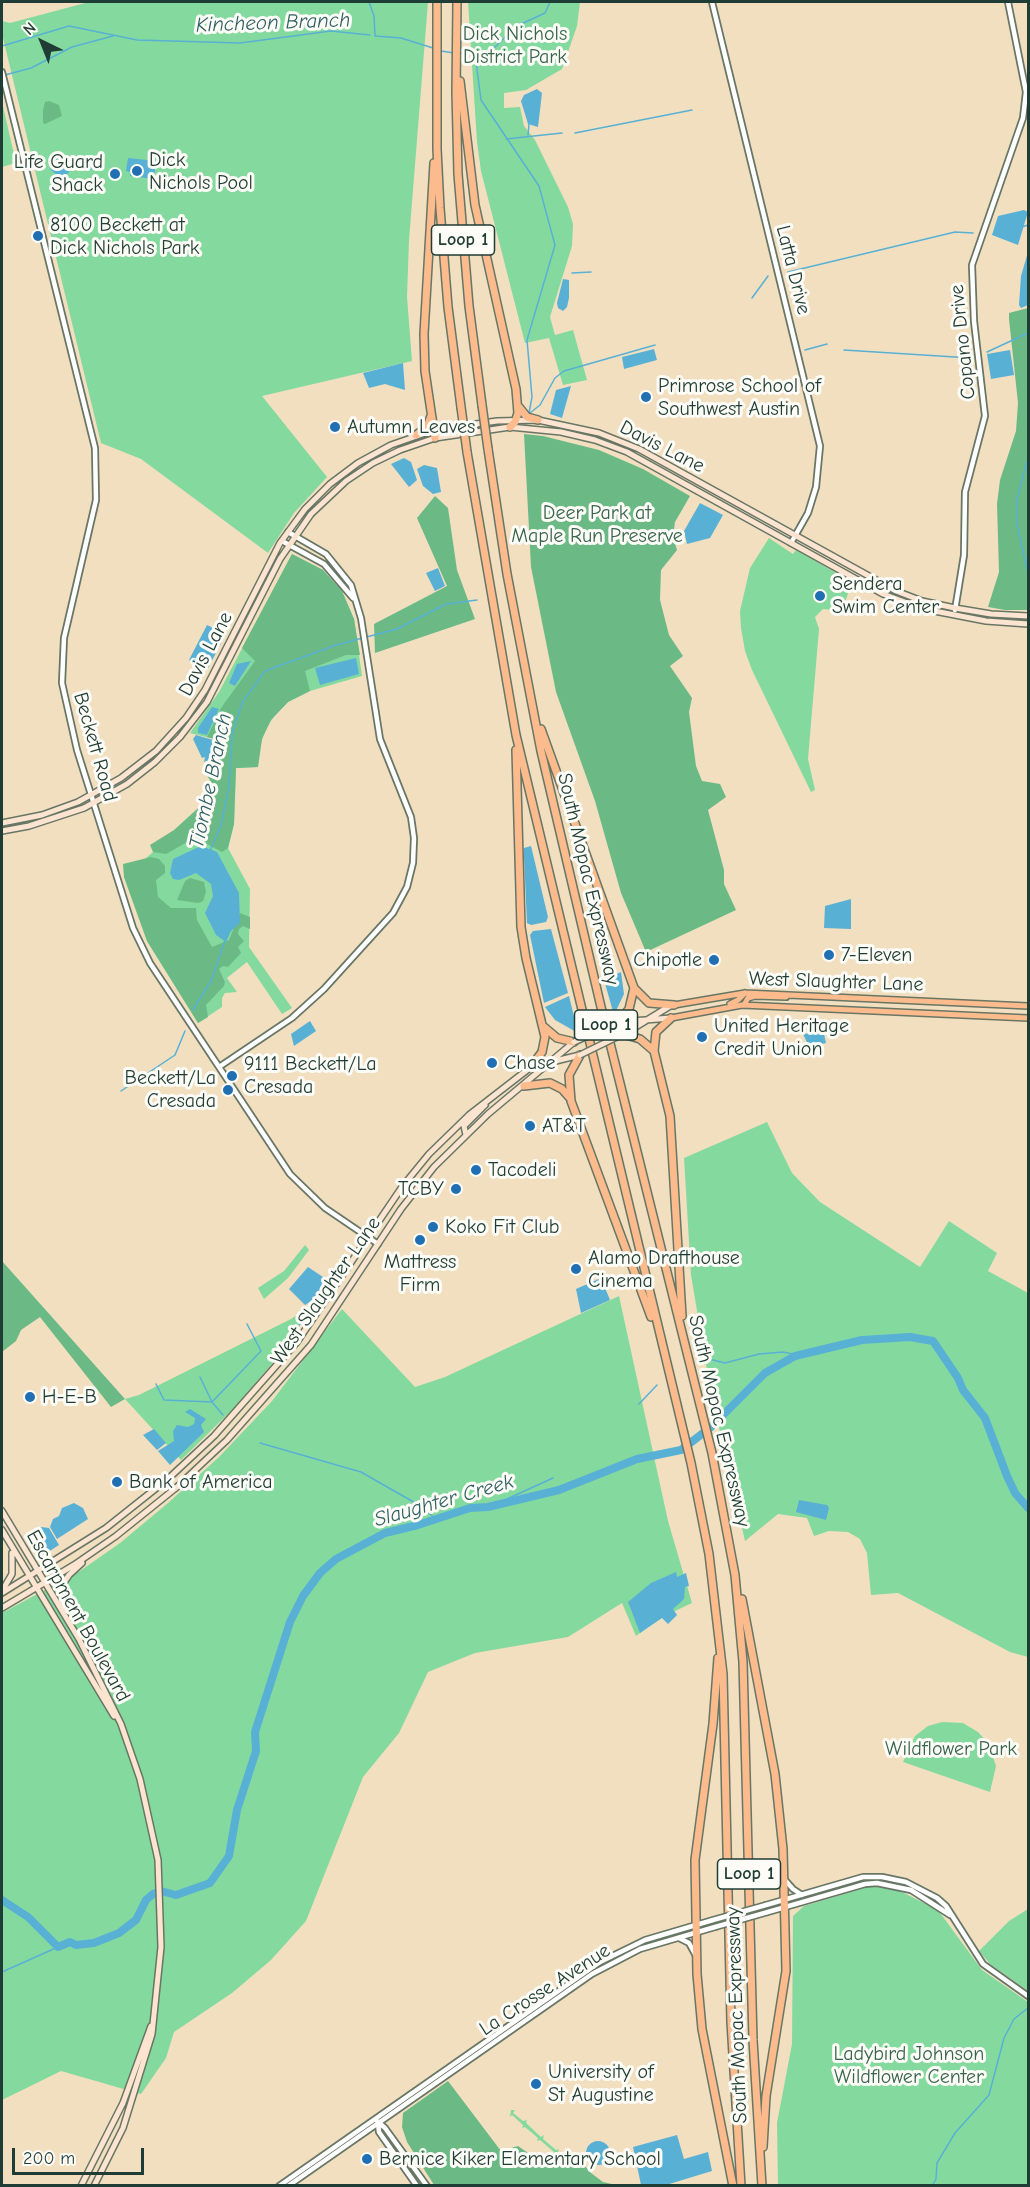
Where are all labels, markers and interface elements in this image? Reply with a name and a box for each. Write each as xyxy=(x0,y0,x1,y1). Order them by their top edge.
water label: Kincheon Branch xyxy=(195,8,351,38)
north arrow xyxy=(12,12,72,72)
text: N xyxy=(20,19,40,39)
park label: Dick Nichols District Park xyxy=(463,22,567,69)
place label: Dick Nichols Pool xyxy=(149,148,253,195)
place label: Life Guard Shack xyxy=(14,150,103,197)
marker: Dick Nichols Pool xyxy=(130,164,144,178)
marker: Life Guard Shack xyxy=(108,167,122,181)
place label: 8100 Beckett at Dick Nichols Park xyxy=(50,213,199,260)
street label: Latta Drive xyxy=(770,223,816,317)
road number: Loop 1 xyxy=(432,225,494,255)
marker: 8100 Beckett at Dick Nichols Park xyxy=(31,229,45,243)
street label: Copano Drive xyxy=(945,283,981,401)
place label: Primrose School of Southwest Austin xyxy=(658,374,821,421)
marker: Primrose School of Southwest Austin xyxy=(639,390,653,404)
place label: Autumn Leaves xyxy=(347,415,475,439)
street label: Davis Lane xyxy=(616,415,708,479)
marker: Autumn Leaves xyxy=(328,420,342,434)
park label: Deer Park at Maple Run Preserve xyxy=(511,501,683,548)
place label: Sendera Swim Center xyxy=(832,572,939,619)
marker: Sendera Swim Center xyxy=(813,589,827,603)
street label: Davis Lane xyxy=(174,608,238,700)
street label: Beckett Road xyxy=(68,690,122,804)
water label: Tiombe Branch xyxy=(184,711,238,851)
street label: South Mopac Expressway xyxy=(552,771,624,987)
place label: 7-Eleven xyxy=(841,943,912,967)
place label: Chipotle xyxy=(633,948,702,972)
marker: 7-Eleven xyxy=(822,948,836,962)
marker: Chipotle xyxy=(707,953,721,967)
street label: West Slaughter Lane xyxy=(748,967,924,997)
road number: Loop 1 xyxy=(574,1010,638,1040)
place label: United Heritage Credit Union xyxy=(714,1014,849,1061)
marker: United Heritage Credit Union xyxy=(695,1030,709,1044)
place label: Chase xyxy=(504,1051,556,1075)
place label: 9111 Beckett/La Cresada xyxy=(244,1052,377,1099)
marker: Chase xyxy=(485,1056,499,1070)
place label: Beckett/La Cresada xyxy=(125,1066,216,1113)
marker: 9111 Beckett/La Cresada xyxy=(225,1069,239,1083)
marker: Beckett/La Cresada xyxy=(221,1083,235,1097)
place label: AT&T xyxy=(542,1114,586,1138)
marker: AT&T xyxy=(523,1119,537,1133)
place label: Tacodeli xyxy=(488,1158,557,1182)
marker: Tacodeli xyxy=(469,1163,483,1177)
place label: TCBY xyxy=(398,1177,444,1201)
marker: TCBY xyxy=(449,1182,463,1196)
street label: West Slaughter Lane xyxy=(266,1213,386,1369)
place label: Koko Fit Club xyxy=(445,1215,559,1239)
marker: Koko Fit Club xyxy=(426,1220,440,1234)
marker: Mattress Firm xyxy=(413,1233,427,1247)
place label: Alamo Drafthouse Cinema xyxy=(588,1246,740,1293)
place label: Mattress Firm xyxy=(384,1250,456,1297)
marker: Alamo Drafthouse Cinema xyxy=(569,1262,583,1276)
street label: South Mopac Expressway xyxy=(683,1313,755,1529)
place label: H-E-B xyxy=(42,1385,97,1409)
marker: H-E-B xyxy=(23,1390,37,1404)
water label: Slaughter Creek xyxy=(371,1469,517,1533)
place label: Bank of America xyxy=(129,1470,273,1494)
marker: Bank of America xyxy=(110,1475,124,1489)
street label: Escarpment Boulevard xyxy=(21,1526,135,1706)
park label: Wildflower Park xyxy=(885,1737,1017,1761)
road number: Loop 1 xyxy=(718,1859,780,1889)
street label: South Mopac Expressway xyxy=(721,1906,753,2124)
street label: La Crosse Avenue xyxy=(475,1939,615,2041)
park label: Ladybird Johnson Wildflower Center xyxy=(834,2042,984,2089)
place label: University of St Augustine xyxy=(548,2060,654,2107)
marker: University of St Augustine xyxy=(529,2077,543,2091)
scale bar xyxy=(15,2136,147,2174)
place label: Bernice Kiker Elementary School xyxy=(379,2147,661,2171)
text: 200 m xyxy=(23,2148,75,2169)
marker: Bernice Kiker Elementary School xyxy=(360,2152,374,2166)

